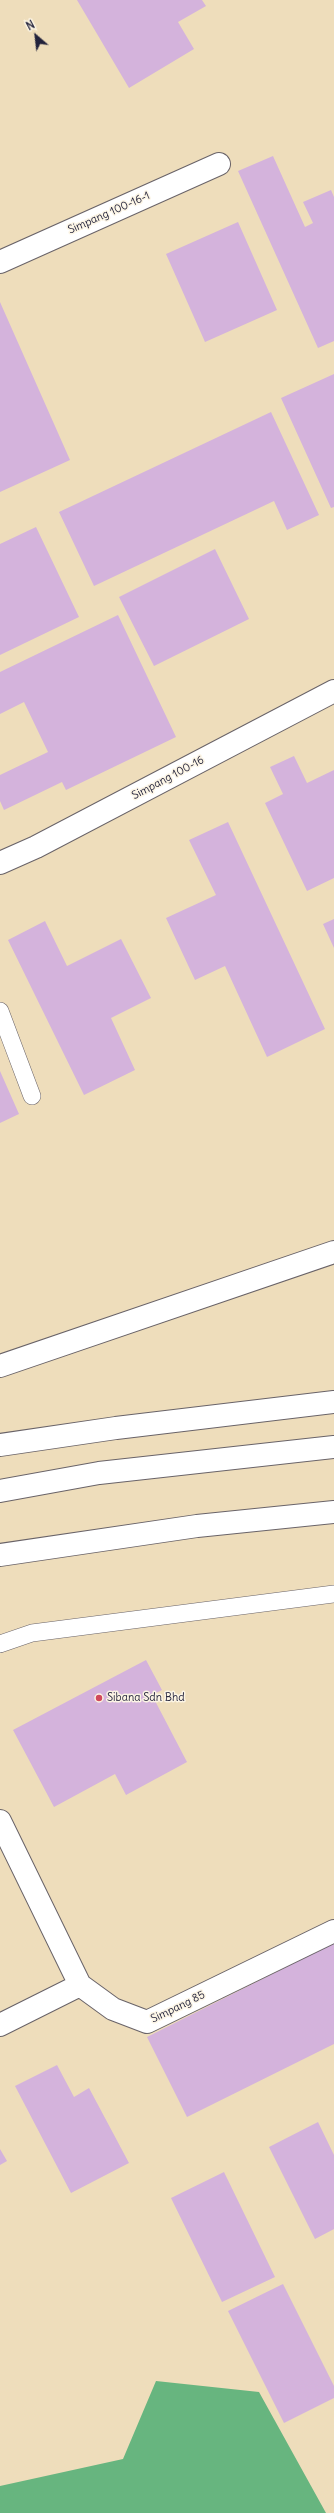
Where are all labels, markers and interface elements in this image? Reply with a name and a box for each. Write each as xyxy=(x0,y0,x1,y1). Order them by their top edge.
north arrow xyxy=(16,16,56,56)
text: N xyxy=(24,17,37,33)
street label: Simpang 100-16-1 xyxy=(66,189,152,237)
street label: Simpang 100-16 xyxy=(130,753,206,803)
place label: Sibana Sdn Bhd xyxy=(107,1691,185,1705)
marker: Sibana Sdn Bhd xyxy=(94,1693,104,1703)
street label: Simpang 85 xyxy=(149,1988,207,2026)

